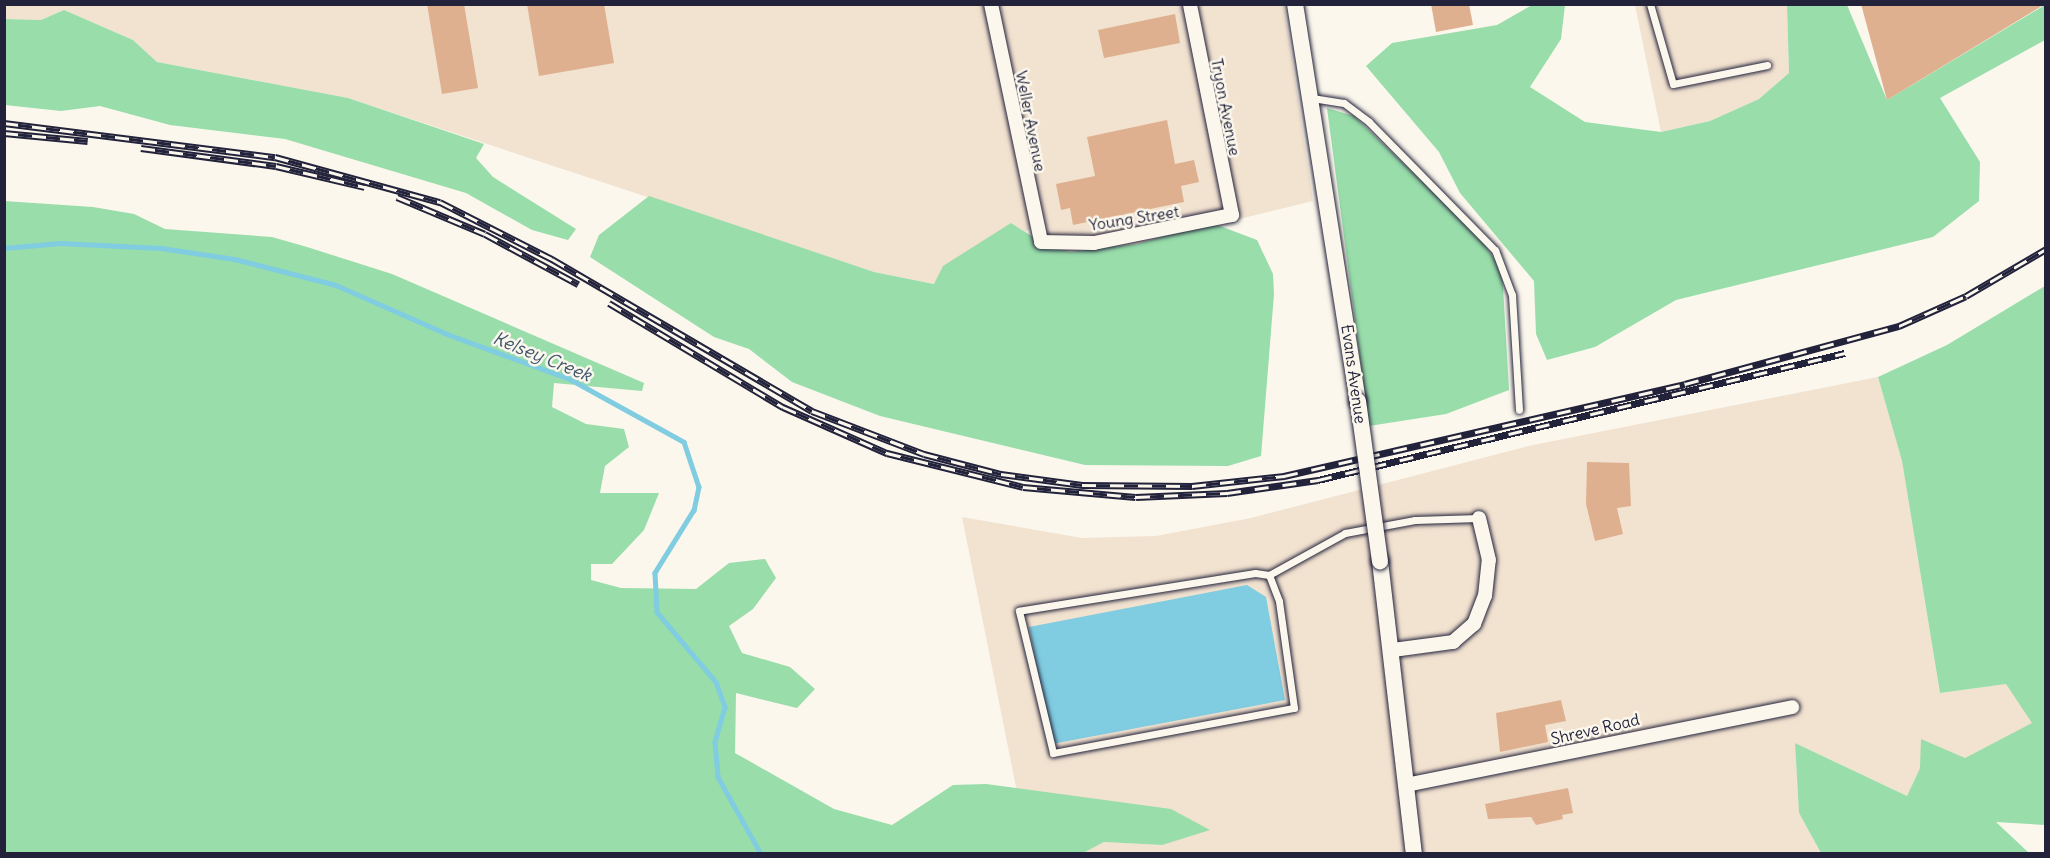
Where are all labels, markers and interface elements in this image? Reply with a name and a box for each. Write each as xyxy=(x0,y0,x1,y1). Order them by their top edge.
street label: Tryon Avenue xyxy=(1207,57,1245,157)
street label: Weller Avenue xyxy=(1012,69,1050,173)
street label: Young Street xyxy=(1088,201,1180,235)
street label: Evans Avenue xyxy=(1338,323,1370,425)
water label: Kelsey Creek xyxy=(490,328,594,386)
street label: Shreve Road xyxy=(1549,709,1641,749)

